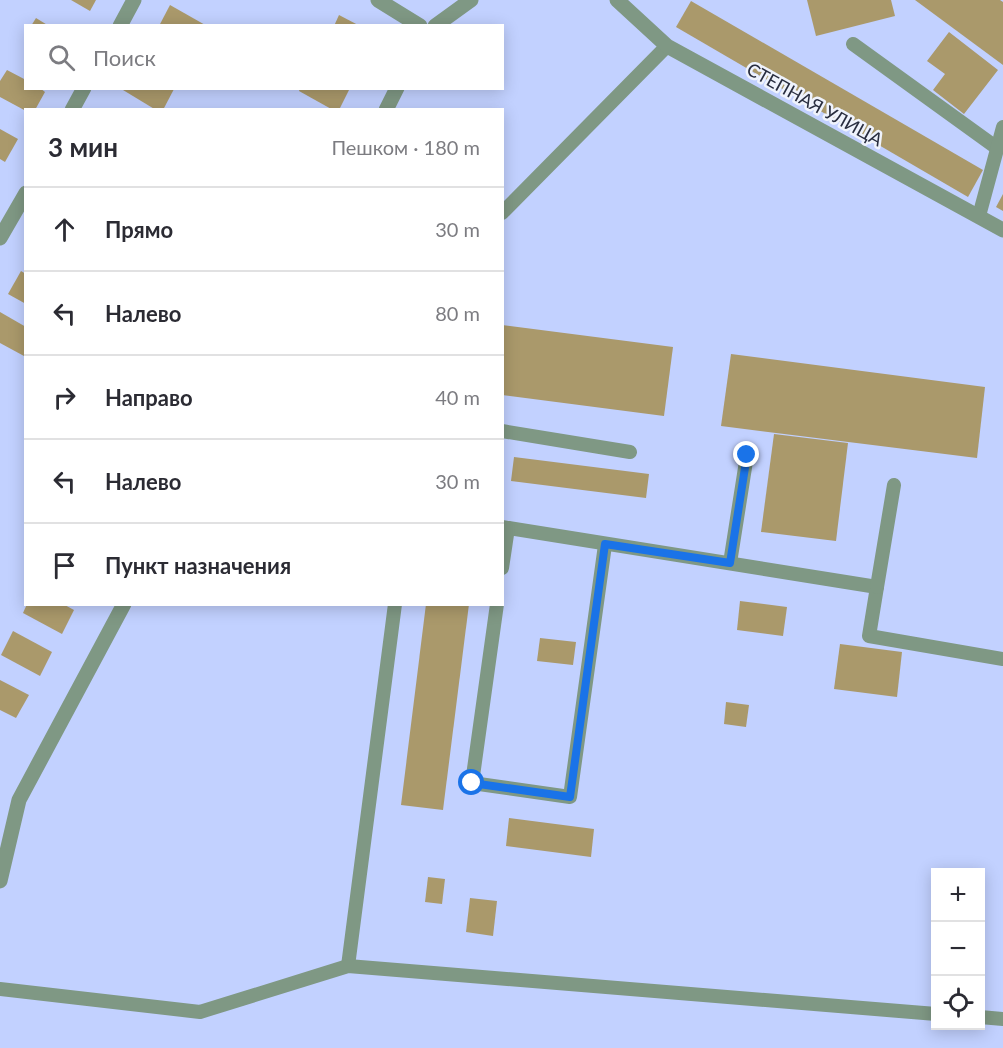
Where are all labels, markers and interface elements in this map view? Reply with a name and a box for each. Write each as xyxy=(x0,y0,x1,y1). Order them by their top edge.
search box xyxy=(24,24,504,90)
icon: search xyxy=(45,41,78,74)
text: Поиск xyxy=(93,44,156,71)
street label: СТЕПНАЯ УЛИЦА xyxy=(743,58,888,151)
text: 3 мин xyxy=(48,131,118,163)
text: Пешком · 180 m xyxy=(331,135,480,159)
icon: ahead xyxy=(48,213,81,246)
text: Прямо xyxy=(105,216,173,243)
text: 30 m xyxy=(435,217,480,241)
icon: left xyxy=(48,297,81,330)
text: Налево xyxy=(105,300,181,327)
text: 80 m xyxy=(435,301,480,325)
icon: right xyxy=(48,381,81,414)
text: Направо xyxy=(105,384,193,411)
text: 40 m xyxy=(435,385,480,409)
route end xyxy=(733,441,759,467)
icon: left xyxy=(48,465,81,498)
text: Налево xyxy=(105,468,181,495)
text: 30 m xyxy=(435,469,480,493)
icon: arrive xyxy=(48,549,81,582)
text: Пункт назначения xyxy=(105,552,291,579)
route start xyxy=(458,769,484,795)
map controls xyxy=(931,868,985,1030)
button: + xyxy=(931,868,985,922)
button: − xyxy=(931,922,985,976)
button: locate xyxy=(931,976,985,1030)

